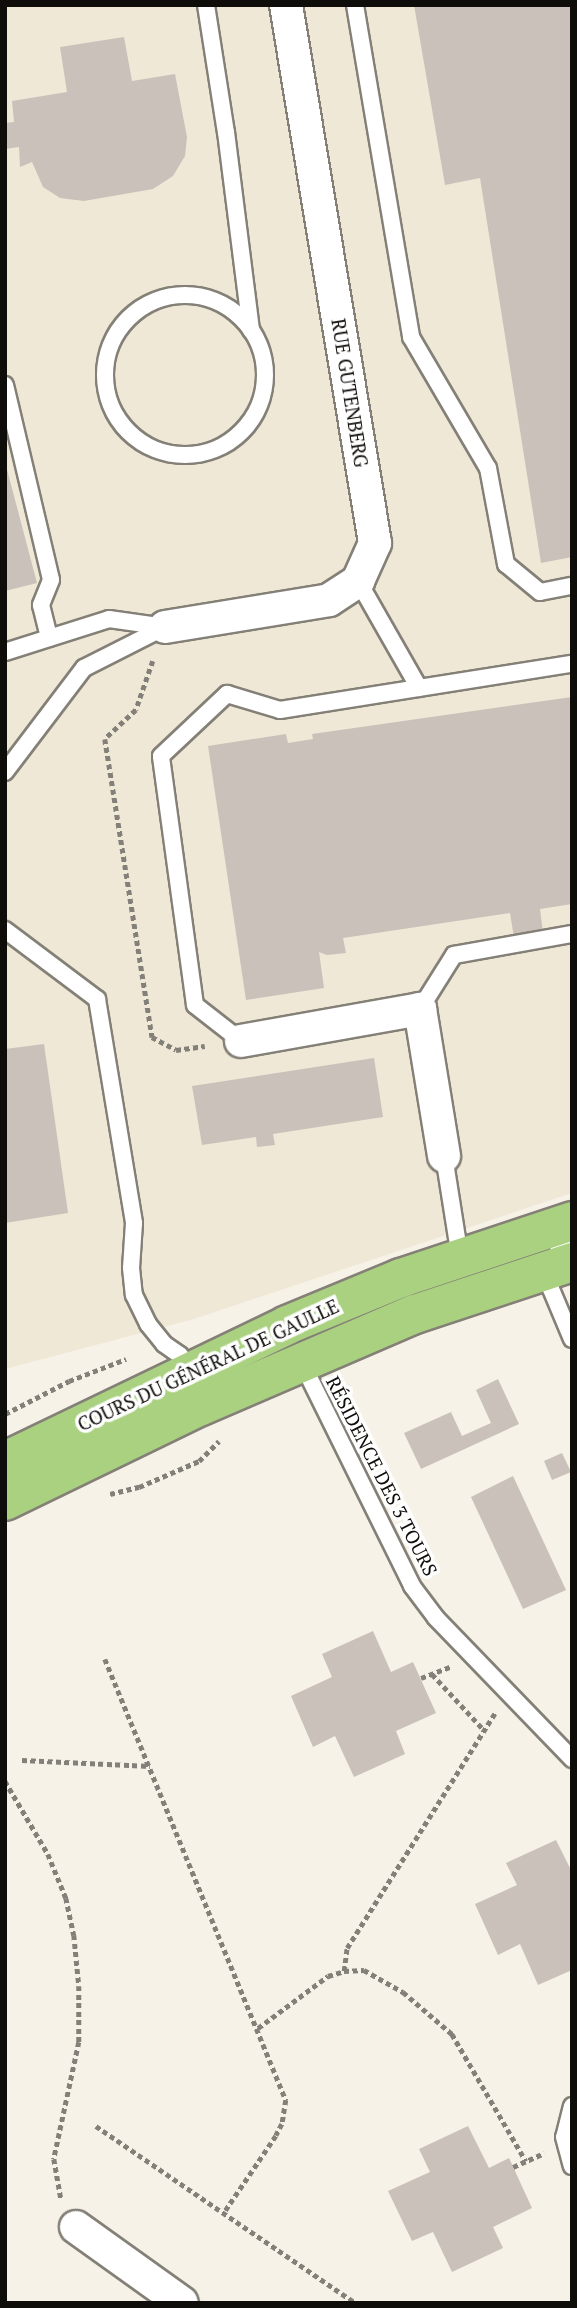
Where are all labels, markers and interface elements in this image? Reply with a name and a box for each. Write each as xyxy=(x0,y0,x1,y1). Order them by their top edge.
street label: RUE GUTENBERG xyxy=(327,317,373,469)
street label: COURS DU GÉNÉRAL DE GAULLE xyxy=(74,1294,342,1436)
street label: RÉSIDENCE DES 3 TOURS xyxy=(322,1372,442,1580)

